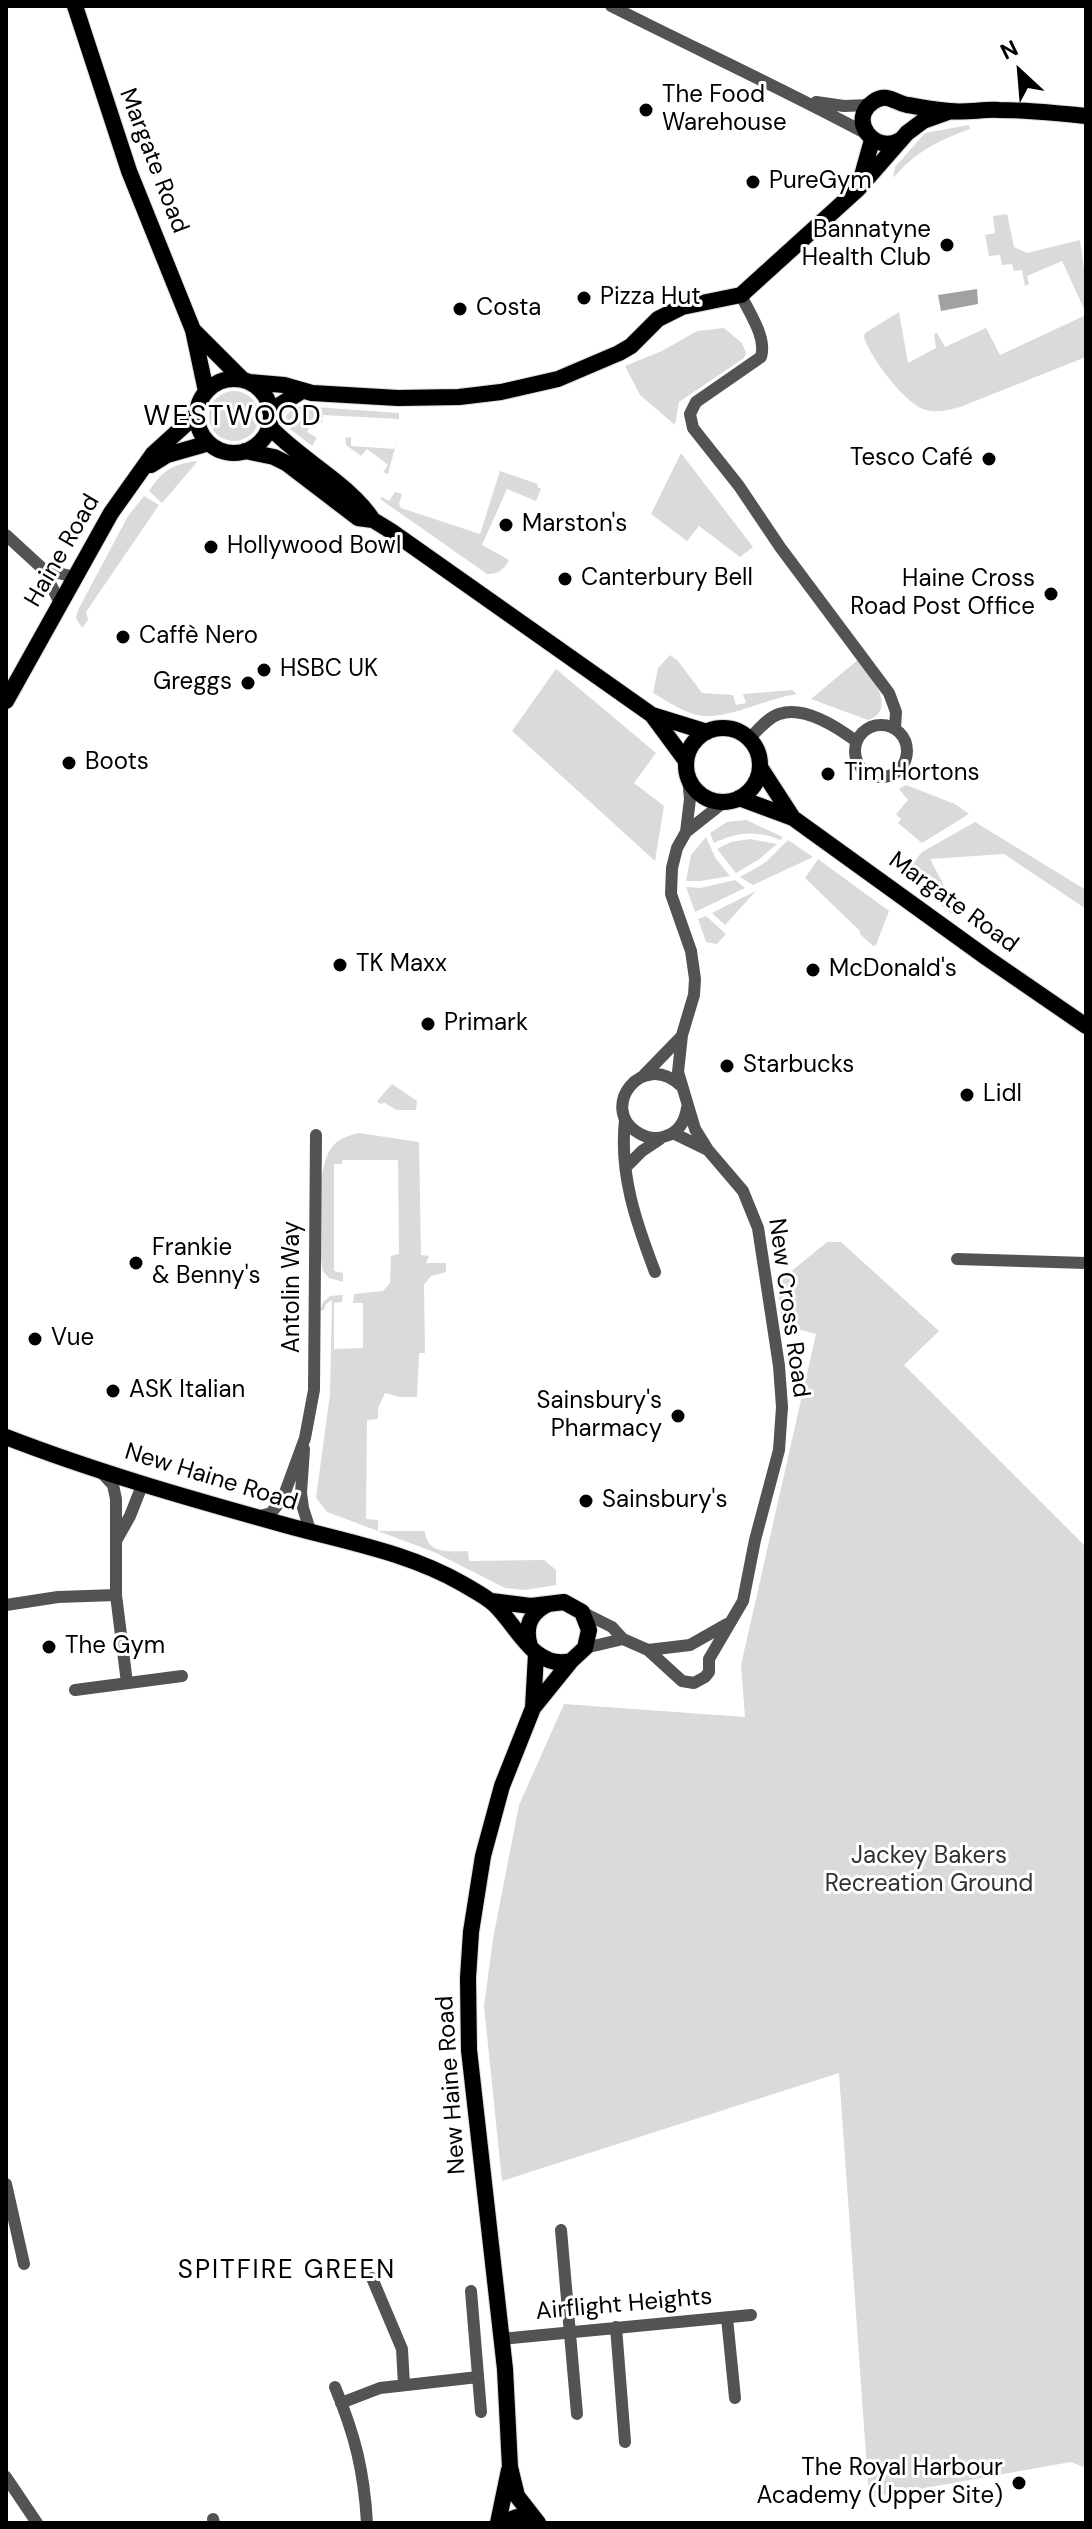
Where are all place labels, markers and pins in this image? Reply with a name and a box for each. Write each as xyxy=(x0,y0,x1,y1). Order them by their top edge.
place label: The Food Warehouse xyxy=(662,82,787,138)
marker: The Food Warehouse xyxy=(637,101,655,119)
place label: PureGym xyxy=(769,168,872,196)
marker: PureGym xyxy=(744,173,762,191)
place label: Bannatyne Health Club xyxy=(802,217,931,273)
marker: Bannatyne Health Club xyxy=(938,236,956,254)
place label: Pizza Hut xyxy=(600,284,701,312)
marker: Pizza Hut xyxy=(575,289,593,307)
place label: Costa xyxy=(476,295,541,323)
marker: Costa xyxy=(451,300,469,318)
place label: Tesco Café xyxy=(850,445,973,473)
marker: Tesco Café xyxy=(980,450,998,468)
place label: Marston's xyxy=(522,511,627,539)
marker: Marston's xyxy=(497,516,515,534)
place label: Hollywood Bowl xyxy=(227,533,401,561)
marker: Hollywood Bowl xyxy=(202,538,220,556)
place label: Canterbury Bell xyxy=(581,565,753,593)
place label: Haine Cross Road Post Office xyxy=(850,566,1035,622)
marker: Canterbury Bell xyxy=(556,570,574,588)
marker: Haine Cross Road Post Office xyxy=(1042,585,1060,603)
place label: Caffè Nero xyxy=(139,623,258,651)
marker: Caffè Nero xyxy=(114,628,132,646)
place label: HSBC UK xyxy=(280,656,378,684)
marker: HSBC UK xyxy=(255,661,273,679)
place label: Greggs xyxy=(153,669,232,697)
marker: Greggs xyxy=(239,674,257,692)
place label: Boots xyxy=(85,749,149,777)
marker: Boots xyxy=(60,754,78,772)
place label: Tim Hortons xyxy=(844,760,980,788)
marker: Tim Hortons xyxy=(819,765,837,783)
place label: TK Maxx xyxy=(356,951,447,979)
marker: TK Maxx xyxy=(331,956,349,974)
place label: McDonald's xyxy=(829,956,957,984)
marker: McDonald's xyxy=(804,961,822,979)
place label: Primark xyxy=(444,1010,528,1038)
marker: Primark xyxy=(419,1015,437,1033)
place label: Starbucks xyxy=(743,1052,854,1080)
marker: Starbucks xyxy=(718,1057,736,1075)
place label: Lidl xyxy=(983,1081,1022,1109)
marker: Lidl xyxy=(958,1086,976,1104)
place label: Frankie & Benny's xyxy=(152,1235,261,1291)
marker: Frankie & Benny's xyxy=(127,1254,145,1272)
place label: Vue xyxy=(51,1325,94,1353)
marker: Vue xyxy=(26,1330,44,1348)
place label: ASK Italian xyxy=(129,1377,245,1405)
marker: ASK Italian xyxy=(104,1382,122,1400)
place label: Sainsbury's Pharmacy xyxy=(537,1388,662,1444)
marker: Sainsbury's Pharmacy xyxy=(669,1407,687,1425)
place label: Sainsbury's xyxy=(602,1487,727,1515)
marker: Sainsbury's xyxy=(577,1492,595,1510)
place label: The Gym xyxy=(65,1633,165,1661)
marker: The Gym xyxy=(40,1638,58,1656)
place label: The Royal Harbour Academy (Upper Site) xyxy=(757,2455,1003,2511)
marker: The Royal Harbour Academy (Upper Site) xyxy=(1010,2474,1028,2492)

